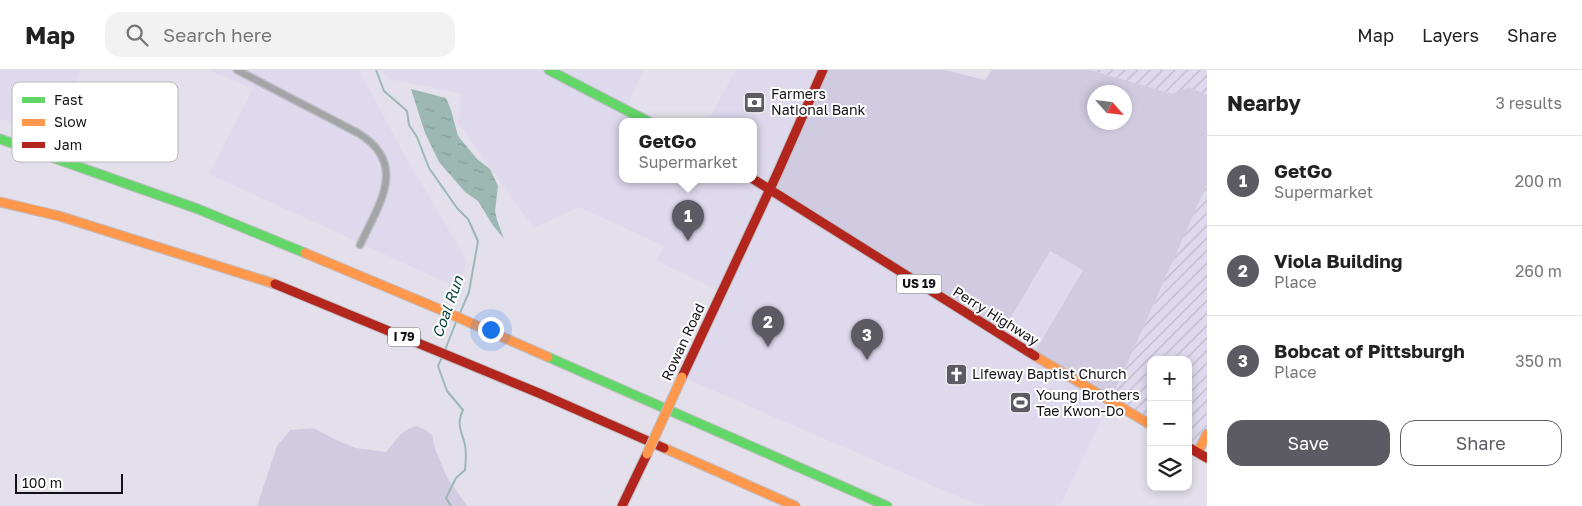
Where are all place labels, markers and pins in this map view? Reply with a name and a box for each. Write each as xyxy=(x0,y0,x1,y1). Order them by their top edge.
place label: Farmers National Bank xyxy=(771,85,866,118)
bank icon: Farmers National Bank xyxy=(743,90,767,114)
pin: 1 xyxy=(672,200,704,241)
pin: 2 xyxy=(752,306,784,347)
pin: 3 xyxy=(851,319,883,360)
church icon: Lifeway Baptist Church xyxy=(944,362,968,386)
place label: Lifeway Baptist Church xyxy=(972,365,1127,382)
place label: Young Brothers Tae Kwon-Do xyxy=(1036,386,1140,419)
sports icon: Young Brothers Tae Kwon-Do xyxy=(1008,391,1032,415)

